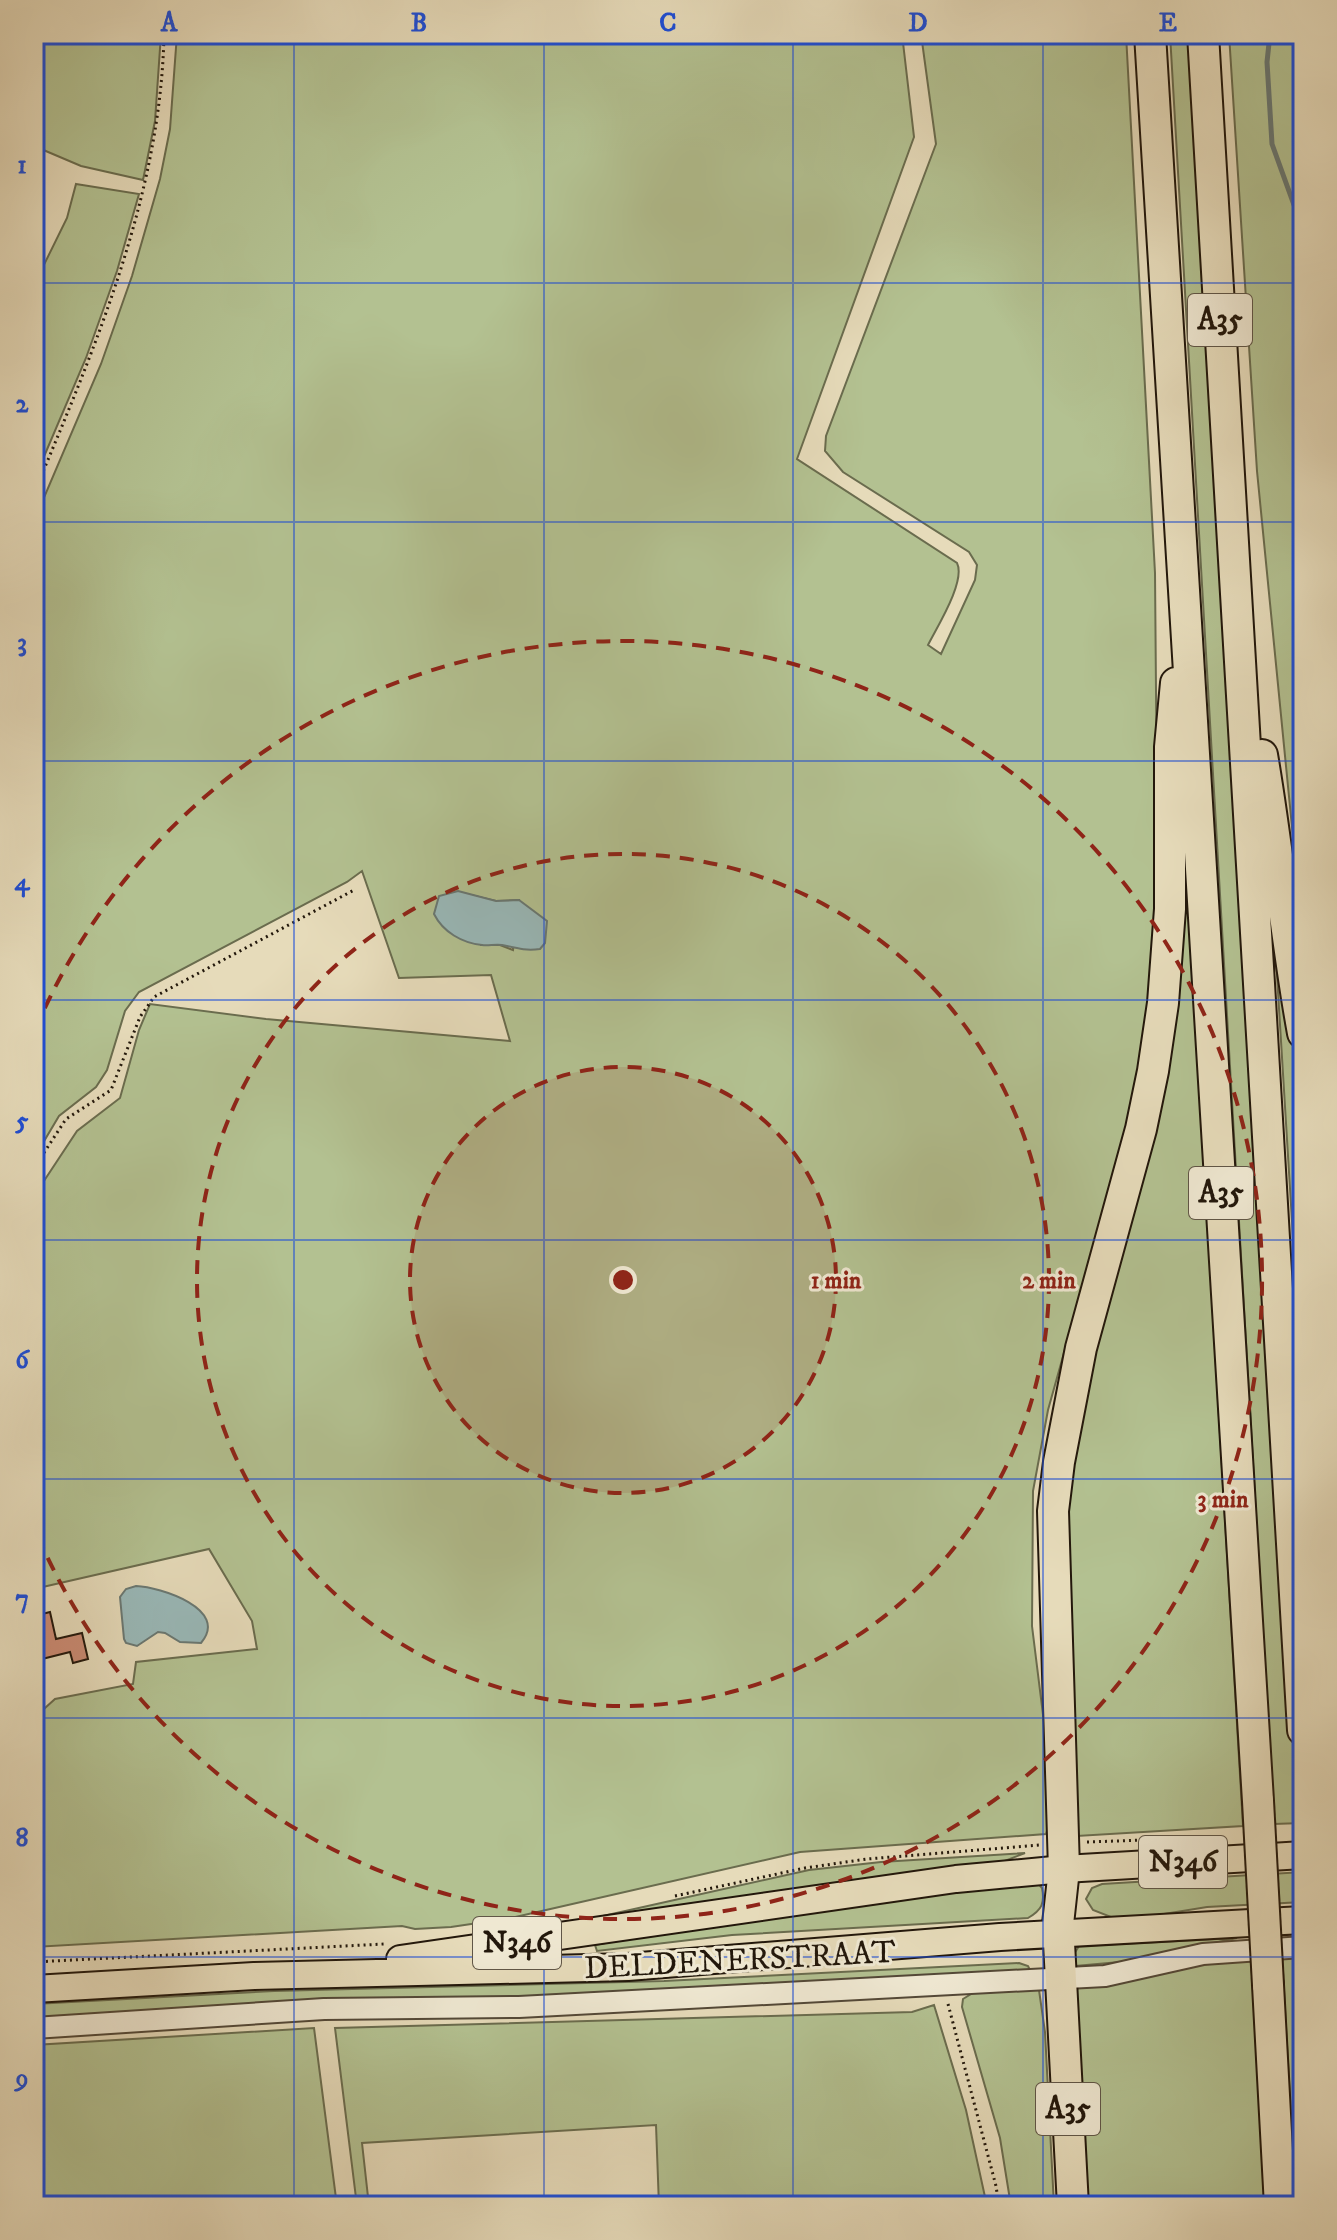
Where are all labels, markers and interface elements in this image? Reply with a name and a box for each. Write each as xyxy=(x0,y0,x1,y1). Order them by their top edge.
text: A xyxy=(160,7,179,40)
text: B xyxy=(411,7,427,40)
text: C xyxy=(659,7,677,40)
text: D xyxy=(908,7,928,40)
text: E xyxy=(1159,7,1177,40)
text: 1 xyxy=(17,149,27,182)
road number: A35 xyxy=(1188,294,1252,346)
text: 2 xyxy=(16,388,30,421)
text: 3 xyxy=(17,627,27,660)
text: 4 xyxy=(15,866,31,899)
text: 5 xyxy=(15,1105,29,1138)
road number: A35 xyxy=(1189,1167,1253,1219)
centre of rings xyxy=(609,1266,637,1294)
text: 1 min xyxy=(811,1266,862,1296)
text: 2 min xyxy=(1022,1266,1076,1296)
text: 6 xyxy=(15,1344,30,1377)
text: 3 min xyxy=(1198,1485,1249,1515)
text: 7 xyxy=(15,1583,29,1616)
text: 8 xyxy=(15,1822,29,1855)
road number: N346 xyxy=(1139,1836,1227,1888)
road number: N346 xyxy=(473,1917,561,1969)
street label: DELDENERSTRAAT xyxy=(583,1933,897,1989)
text: 9 xyxy=(14,2062,28,2095)
road number: A35 xyxy=(1036,2083,1100,2135)

